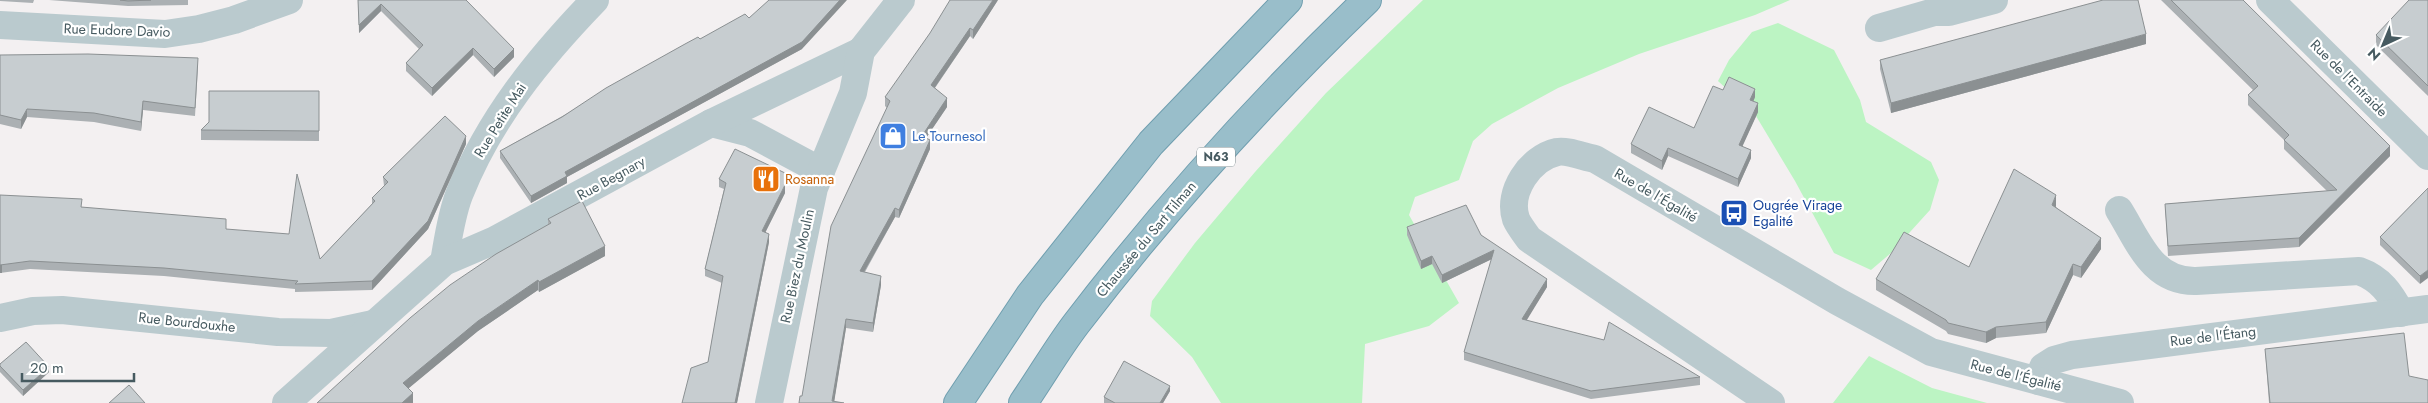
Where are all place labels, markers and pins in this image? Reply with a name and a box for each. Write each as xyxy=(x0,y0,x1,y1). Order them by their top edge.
shop icon: Le Tournesol xyxy=(878,121,908,151)
place label: Le Tournesol xyxy=(912,126,986,146)
restaurant icon: Rosanna xyxy=(751,164,781,194)
place label: Rosanna xyxy=(785,169,834,189)
place label: Ougrée Virage Egalité xyxy=(1753,195,1842,231)
bus stop icon: Ougrée Virage Egalité xyxy=(1719,198,1749,228)

